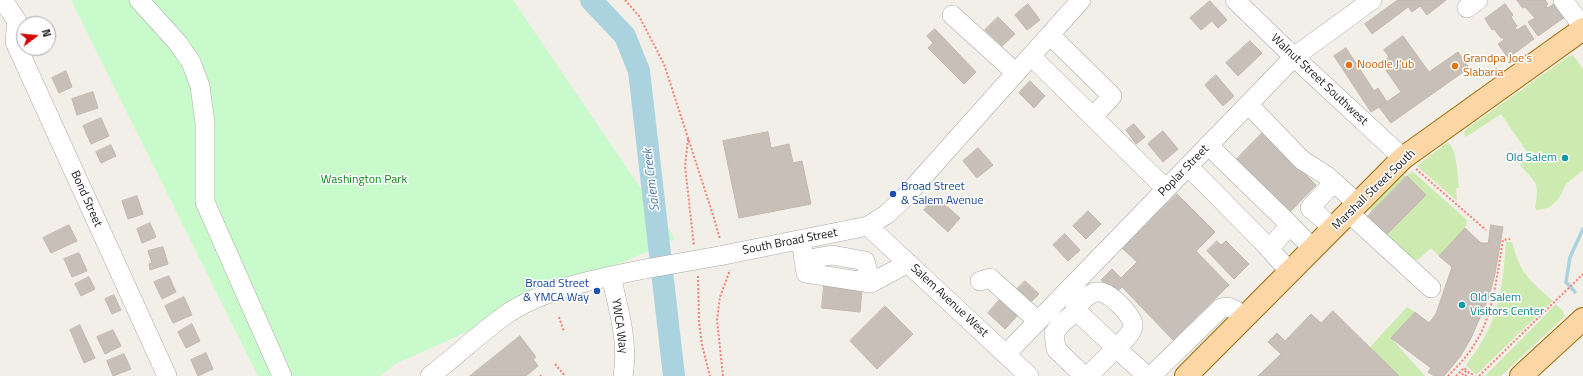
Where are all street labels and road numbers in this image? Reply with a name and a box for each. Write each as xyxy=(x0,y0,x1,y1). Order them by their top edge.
street label: Walnut Street Southwest xyxy=(1268,31,1370,129)
street label: Poplar Street xyxy=(1156,142,1212,200)
street label: Marshall Street South xyxy=(1329,147,1419,233)
street label: Bond Street xyxy=(67,169,105,229)
street label: South Broad Street xyxy=(741,226,839,258)
street label: Salem Avenue West xyxy=(907,261,991,341)
street label: YWCA Way xyxy=(608,297,630,355)

